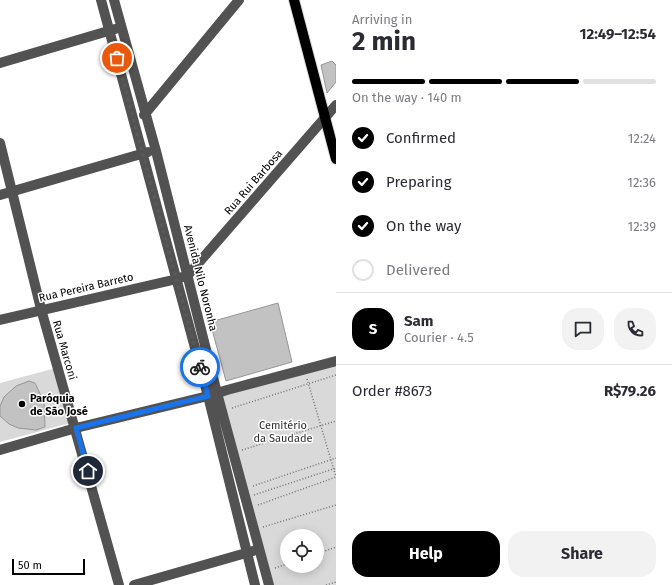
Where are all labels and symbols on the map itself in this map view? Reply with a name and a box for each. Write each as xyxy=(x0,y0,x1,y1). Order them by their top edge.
pin xyxy=(100,41,134,75)
street label: Rua Rui Barbosa xyxy=(222,147,285,218)
street label: Avenida Nilo Noronha xyxy=(181,224,220,333)
street label: Rua Pereira Barreto xyxy=(37,270,135,305)
street label: Rua Marconi xyxy=(50,319,79,381)
courier xyxy=(180,347,220,387)
place label: Paróquia de São José xyxy=(30,392,88,418)
marker: Paróquia de São José xyxy=(17,399,27,409)
park label: Cemitério da Saudade xyxy=(254,419,313,445)
pin xyxy=(71,454,105,488)
scale bar xyxy=(12,557,85,576)

